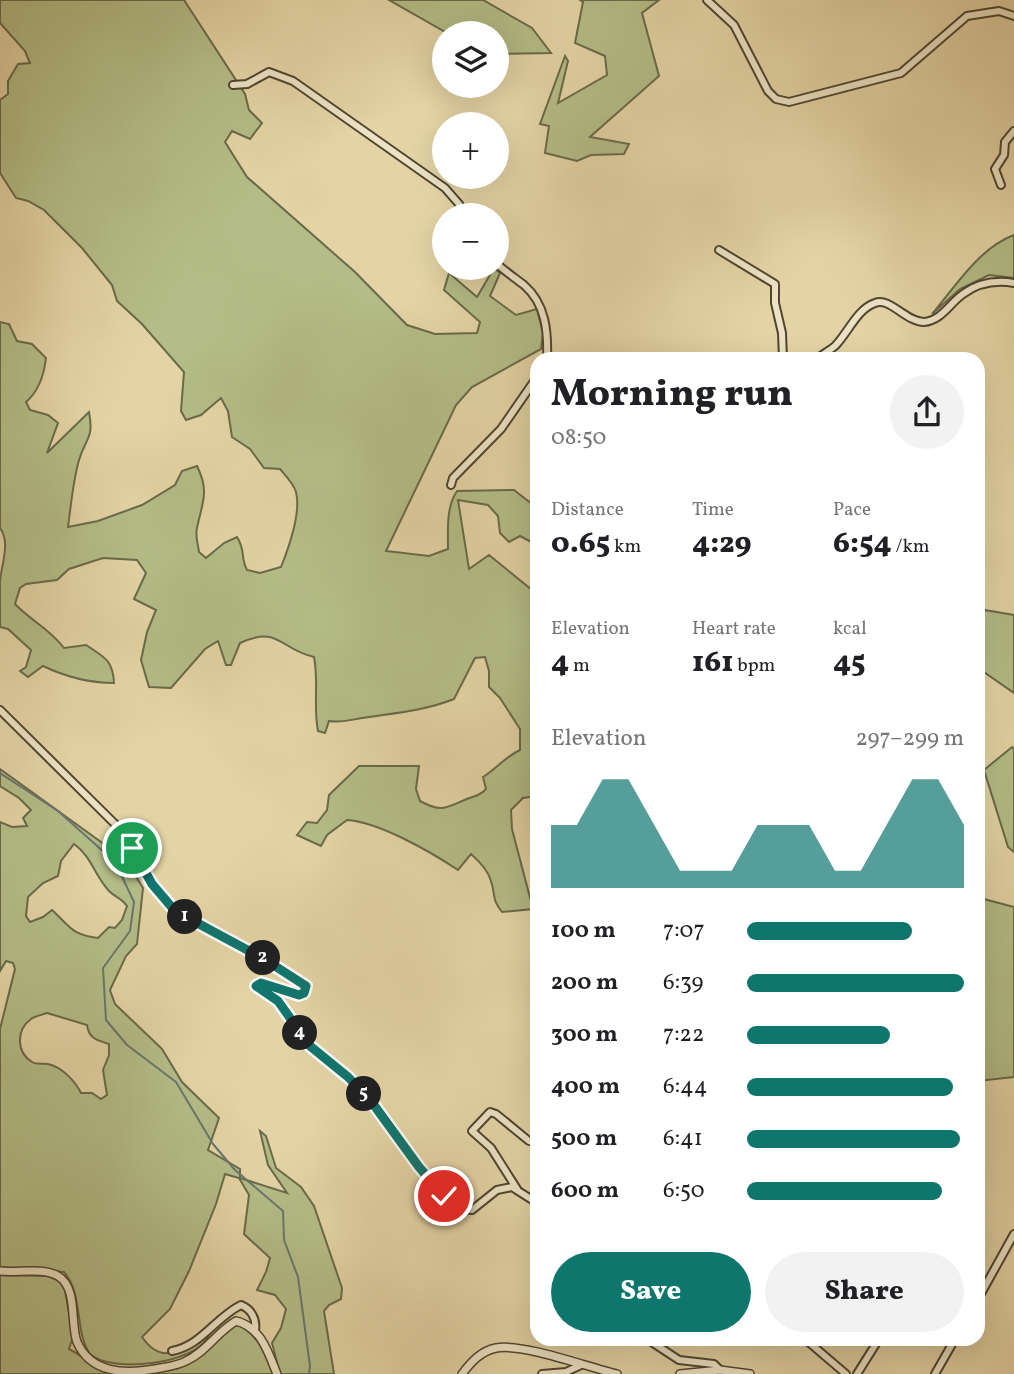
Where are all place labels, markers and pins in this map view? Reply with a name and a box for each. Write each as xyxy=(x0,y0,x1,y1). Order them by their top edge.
pin xyxy=(102,818,162,878)
pin: 1 xyxy=(168,900,202,934)
pin: 2 xyxy=(246,940,280,976)
pin: 4 xyxy=(282,1016,318,1050)
pin: 5 xyxy=(346,1076,382,1112)
pin xyxy=(414,1166,474,1226)

